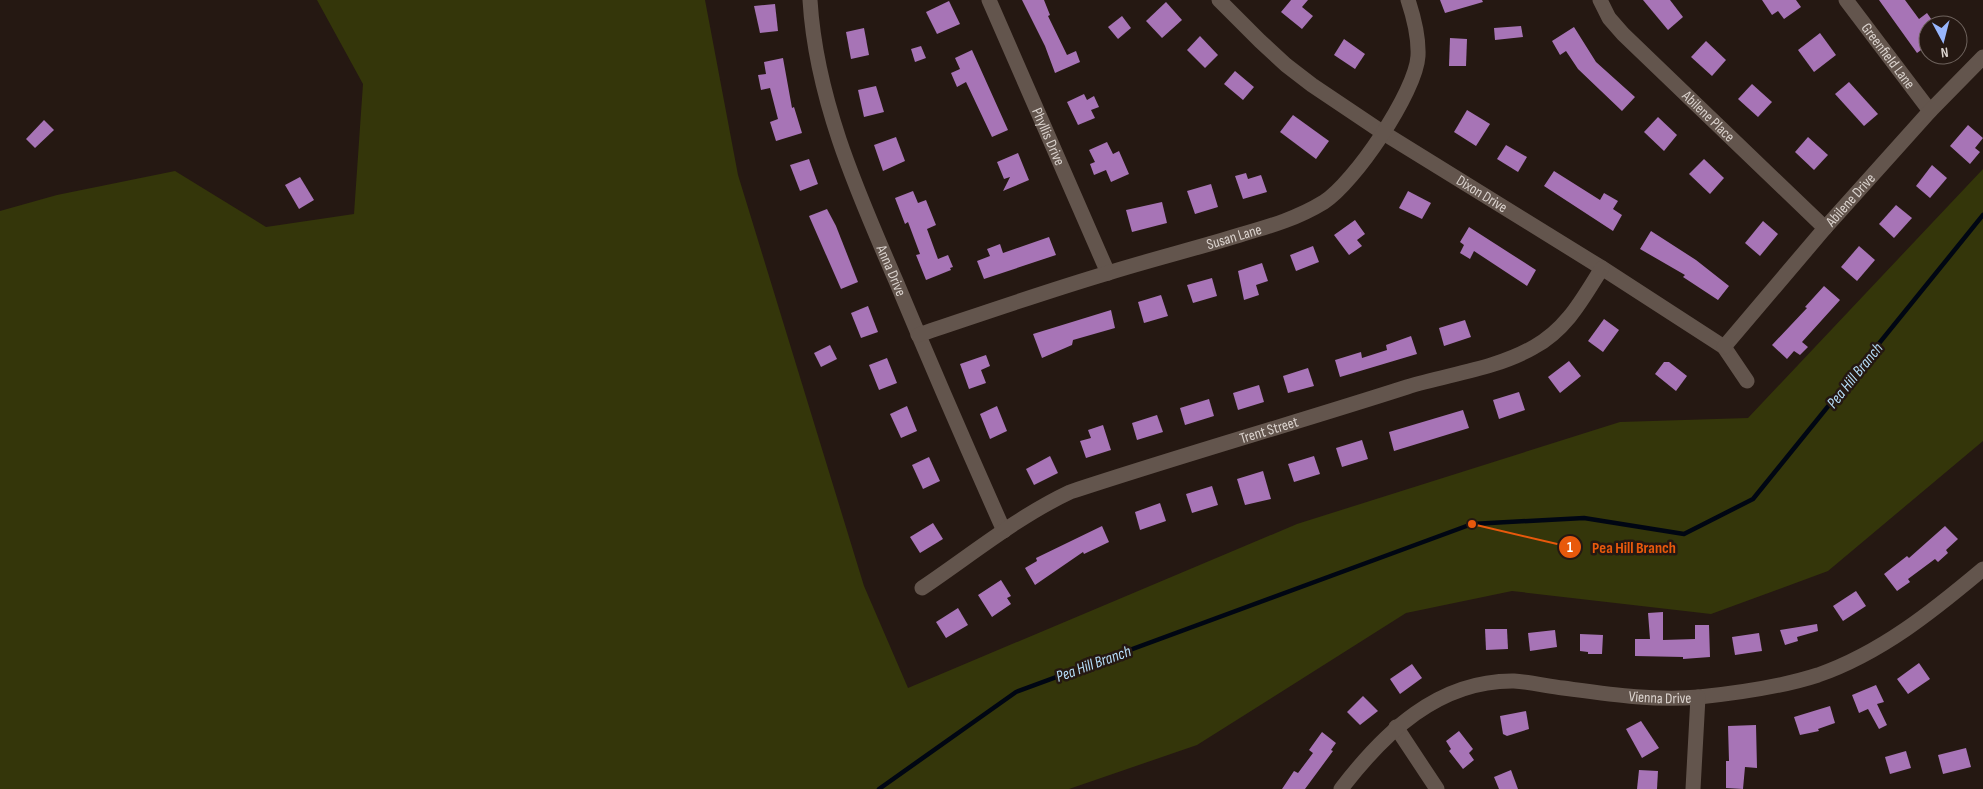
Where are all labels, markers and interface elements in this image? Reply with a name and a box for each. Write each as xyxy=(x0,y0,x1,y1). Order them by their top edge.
north arrow xyxy=(1918,15,1968,65)
street label: Greenfield Lane xyxy=(1857,19,1919,93)
text: N xyxy=(1940,44,1949,61)
street label: Abilene Place xyxy=(1677,86,1739,146)
street label: Phyllis Drive xyxy=(1027,105,1069,169)
street label: Abilene Drive xyxy=(1821,169,1880,232)
street label: Dixon Drive xyxy=(1453,171,1511,217)
street label: Susan Lane xyxy=(1204,220,1264,254)
street label: Anna Drive xyxy=(871,241,910,299)
water label: Pea Hill Branch xyxy=(1823,339,1887,412)
street label: Trent Street xyxy=(1237,412,1301,448)
callout: Pea Hill Branch xyxy=(1558,532,1686,563)
text: 1 xyxy=(1567,538,1573,557)
text: Pea Hill Branch xyxy=(1592,539,1676,558)
water label: Pea Hill Branch xyxy=(1053,642,1134,687)
street label: Vienna Drive xyxy=(1628,687,1692,708)

